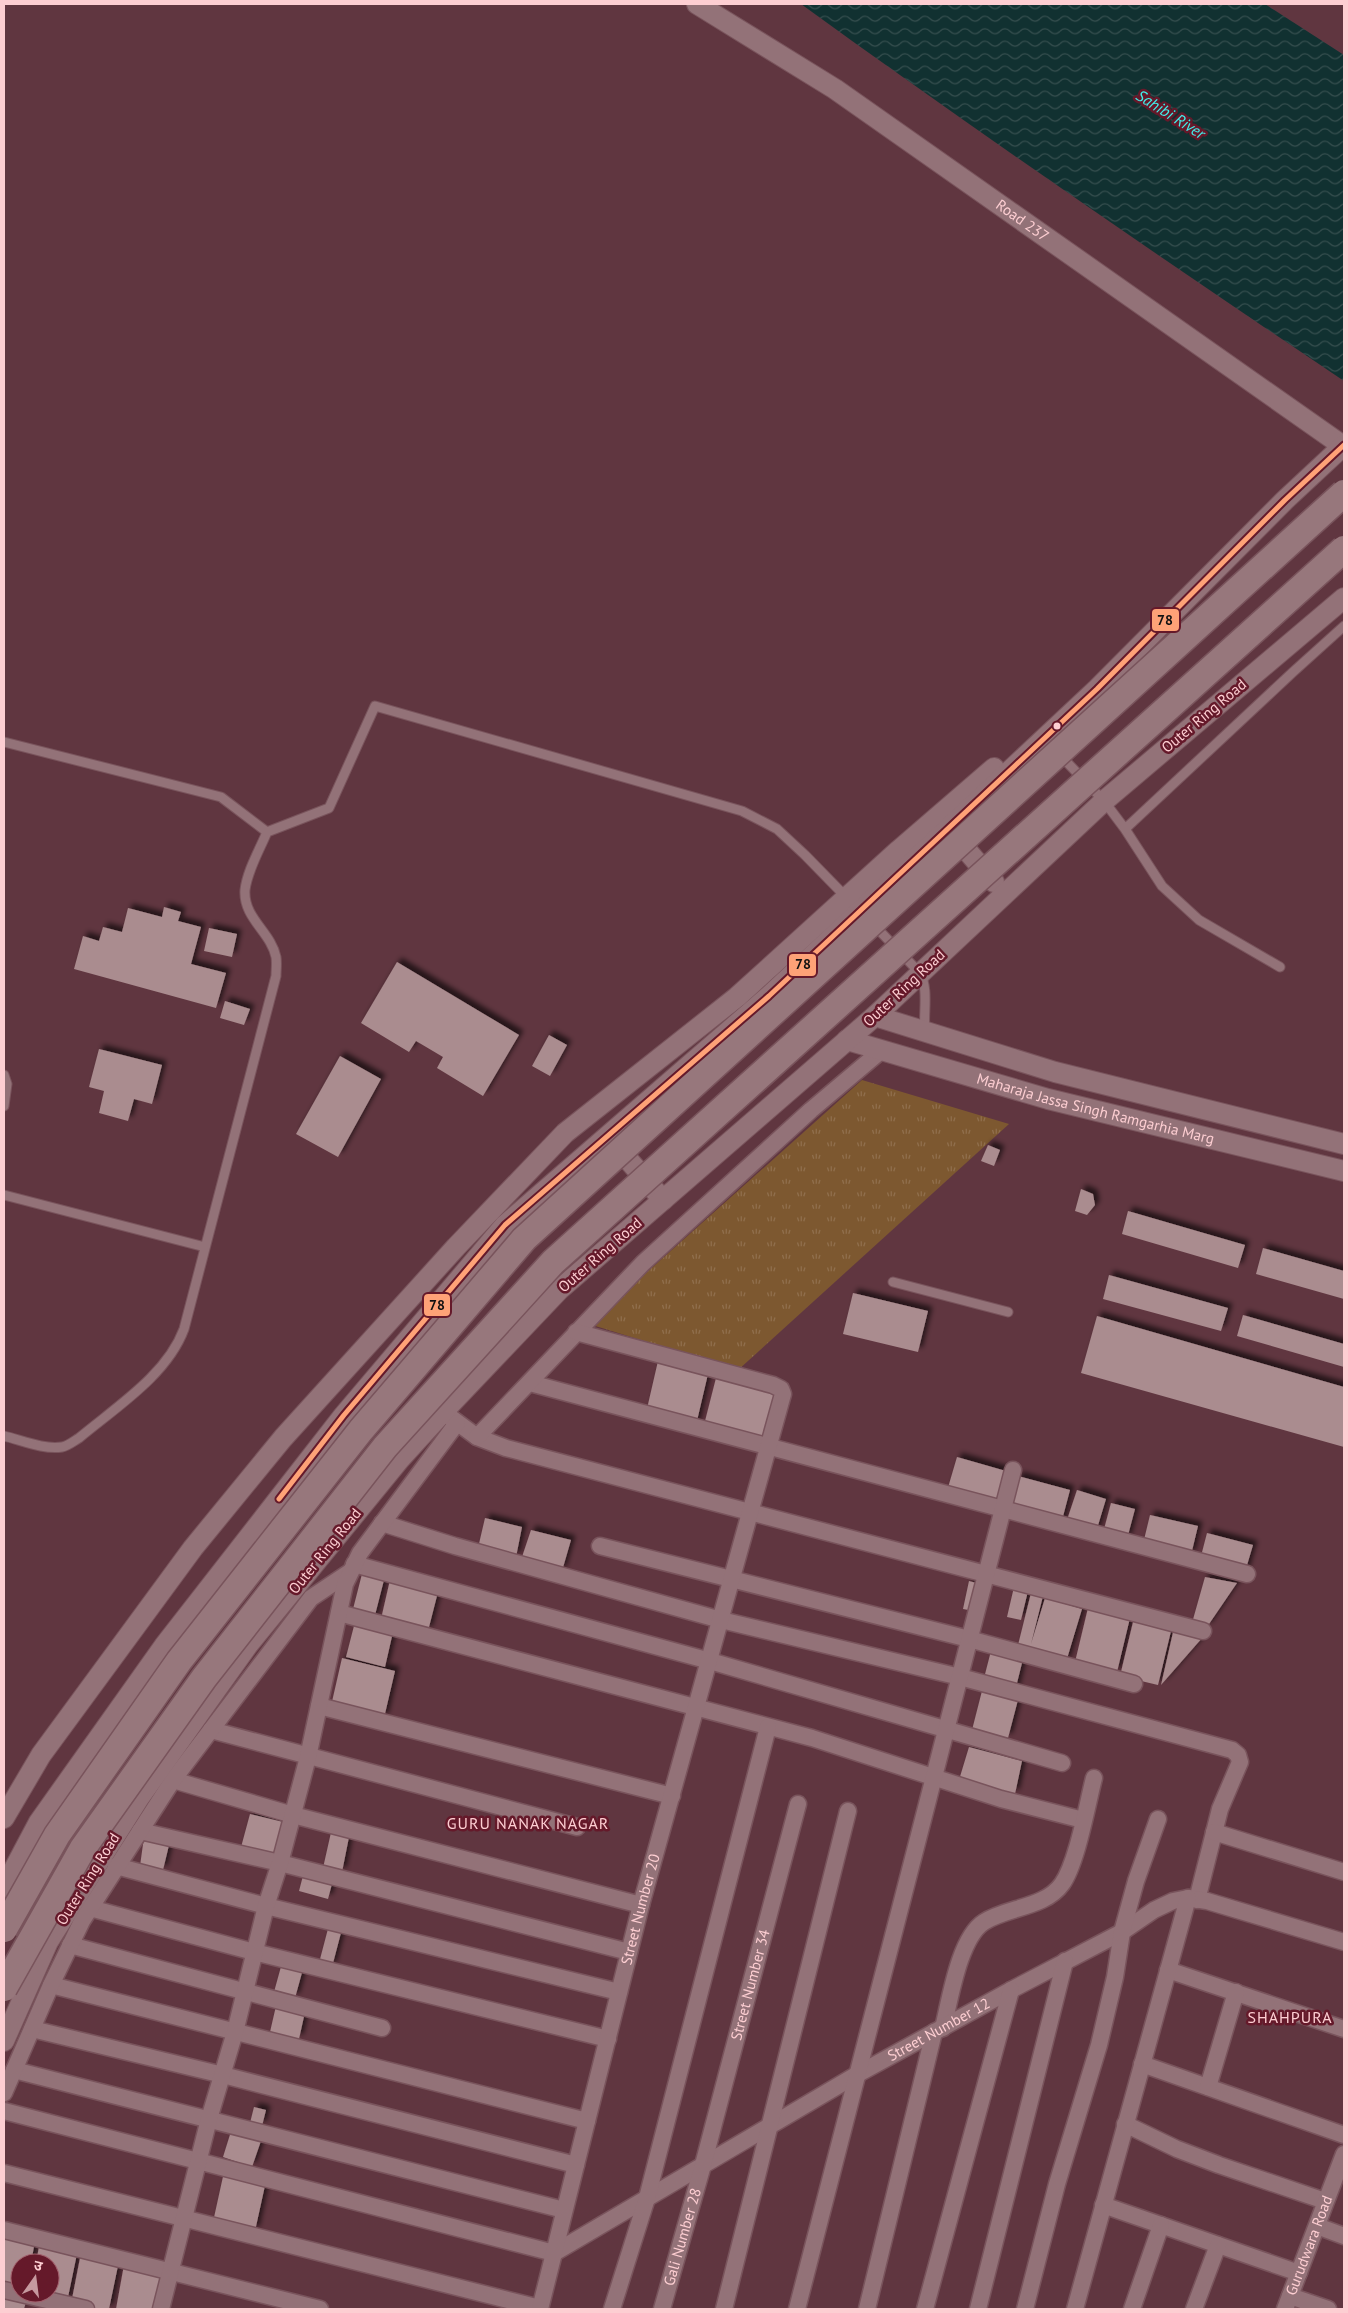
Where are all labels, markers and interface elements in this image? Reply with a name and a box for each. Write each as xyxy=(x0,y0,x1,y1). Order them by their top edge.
water label: Sahibi River xyxy=(1133,85,1211,144)
street label: Road 237 xyxy=(992,195,1053,245)
line badge: 78 xyxy=(1151,608,1180,632)
text: 78 xyxy=(1157,611,1173,629)
street label: Outer Ring Road xyxy=(1157,675,1250,757)
unlabelled marker xyxy=(1052,721,1062,731)
street label: Outer Ring Road xyxy=(859,945,949,1030)
line badge: 78 xyxy=(788,953,817,977)
text: 78 xyxy=(795,955,811,973)
street label: Maharaja Jassa Singh Ramgarhia Marg xyxy=(975,1069,1216,1148)
street label: Outer Ring Road xyxy=(554,1213,646,1296)
line badge: 78 xyxy=(423,1293,451,1317)
text: 78 xyxy=(429,1296,445,1314)
street label: Outer Ring Road xyxy=(284,1504,365,1597)
district label: GURU NANAK NAGAR xyxy=(447,1813,609,1833)
street label: Outer Ring Road xyxy=(52,1829,123,1928)
street label: Street Number 20 xyxy=(616,1852,664,1967)
street label: Street Number 34 xyxy=(726,1927,774,2042)
street label: Street Number 12 xyxy=(884,1993,993,2065)
district label: SHAHPURA xyxy=(1247,2007,1333,2027)
street label: Gali Number 28 xyxy=(659,2186,705,2288)
street label: Gurudwara Road xyxy=(1281,2193,1336,2298)
north arrow xyxy=(10,2253,60,2303)
text: उ xyxy=(32,2256,45,2275)

